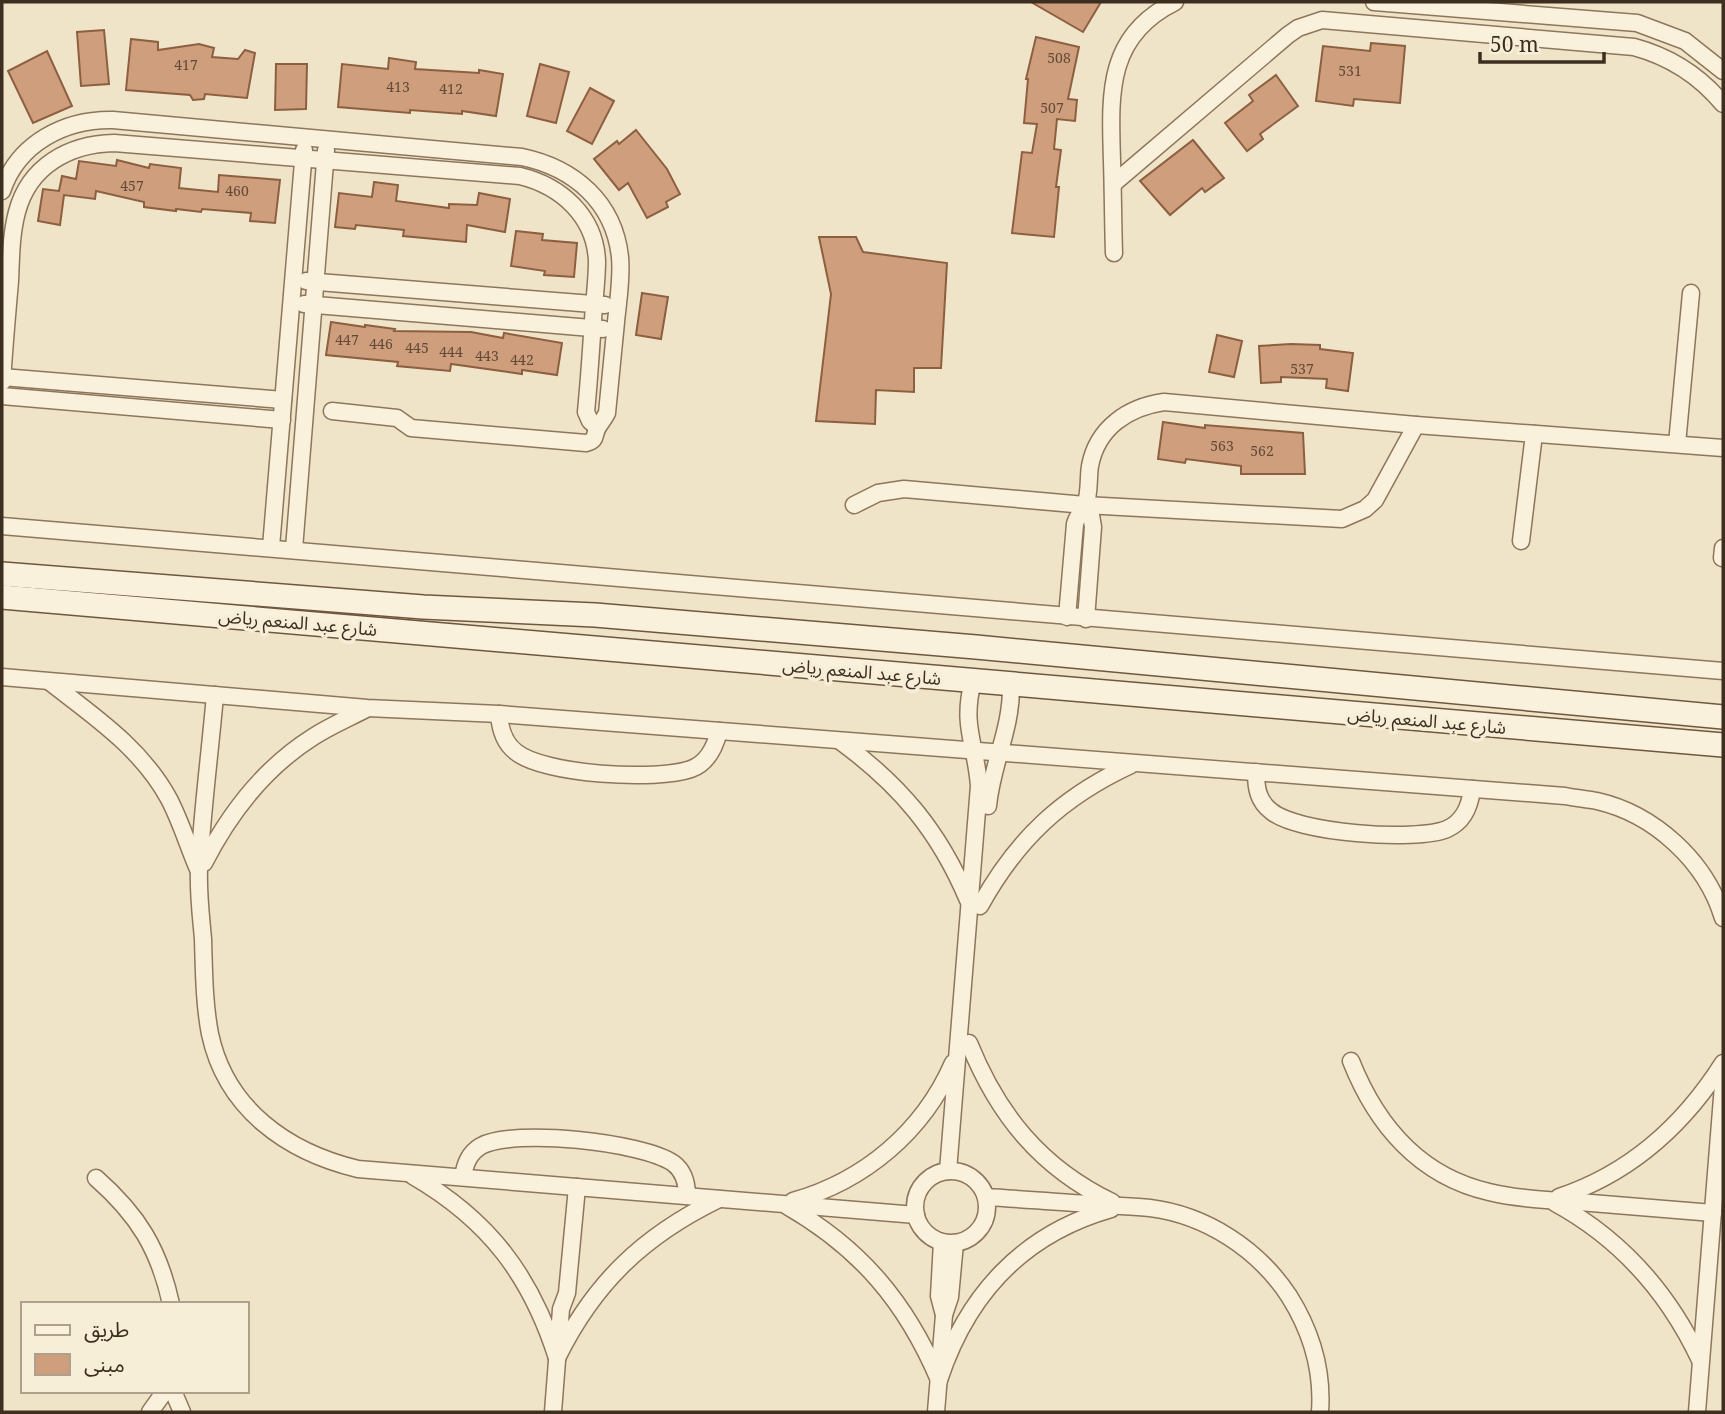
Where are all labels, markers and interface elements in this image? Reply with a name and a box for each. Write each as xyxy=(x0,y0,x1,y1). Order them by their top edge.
scale bar xyxy=(1480,21,1604,65)
text: 50 m xyxy=(1490,30,1539,58)
house number: 508 xyxy=(1047,48,1071,67)
house number: 417 xyxy=(174,55,198,74)
house number: 531 xyxy=(1338,61,1362,80)
house number: 413 xyxy=(386,77,410,96)
house number: 412 xyxy=(439,79,463,98)
house number: 507 xyxy=(1040,98,1064,117)
house number: 457 xyxy=(120,176,144,195)
house number: 460 xyxy=(225,181,249,200)
house number: 447 xyxy=(335,330,359,349)
house number: 446 xyxy=(369,334,393,353)
house number: 445 xyxy=(405,338,429,357)
house number: 444 xyxy=(439,342,463,361)
house number: 443 xyxy=(475,346,499,365)
house number: 442 xyxy=(510,350,534,369)
house number: 537 xyxy=(1290,359,1314,378)
house number: 563 xyxy=(1210,436,1234,455)
house number: 562 xyxy=(1250,441,1274,460)
street label: شارع عبد المنعم رياض xyxy=(217,603,378,644)
street label: شارع عبد المنعم رياض xyxy=(781,652,942,693)
street label: شارع عبد المنعم رياض xyxy=(1346,701,1507,742)
legend xyxy=(21,1302,248,1393)
text: طريق xyxy=(84,1315,129,1343)
text: مبنى xyxy=(84,1350,125,1378)

